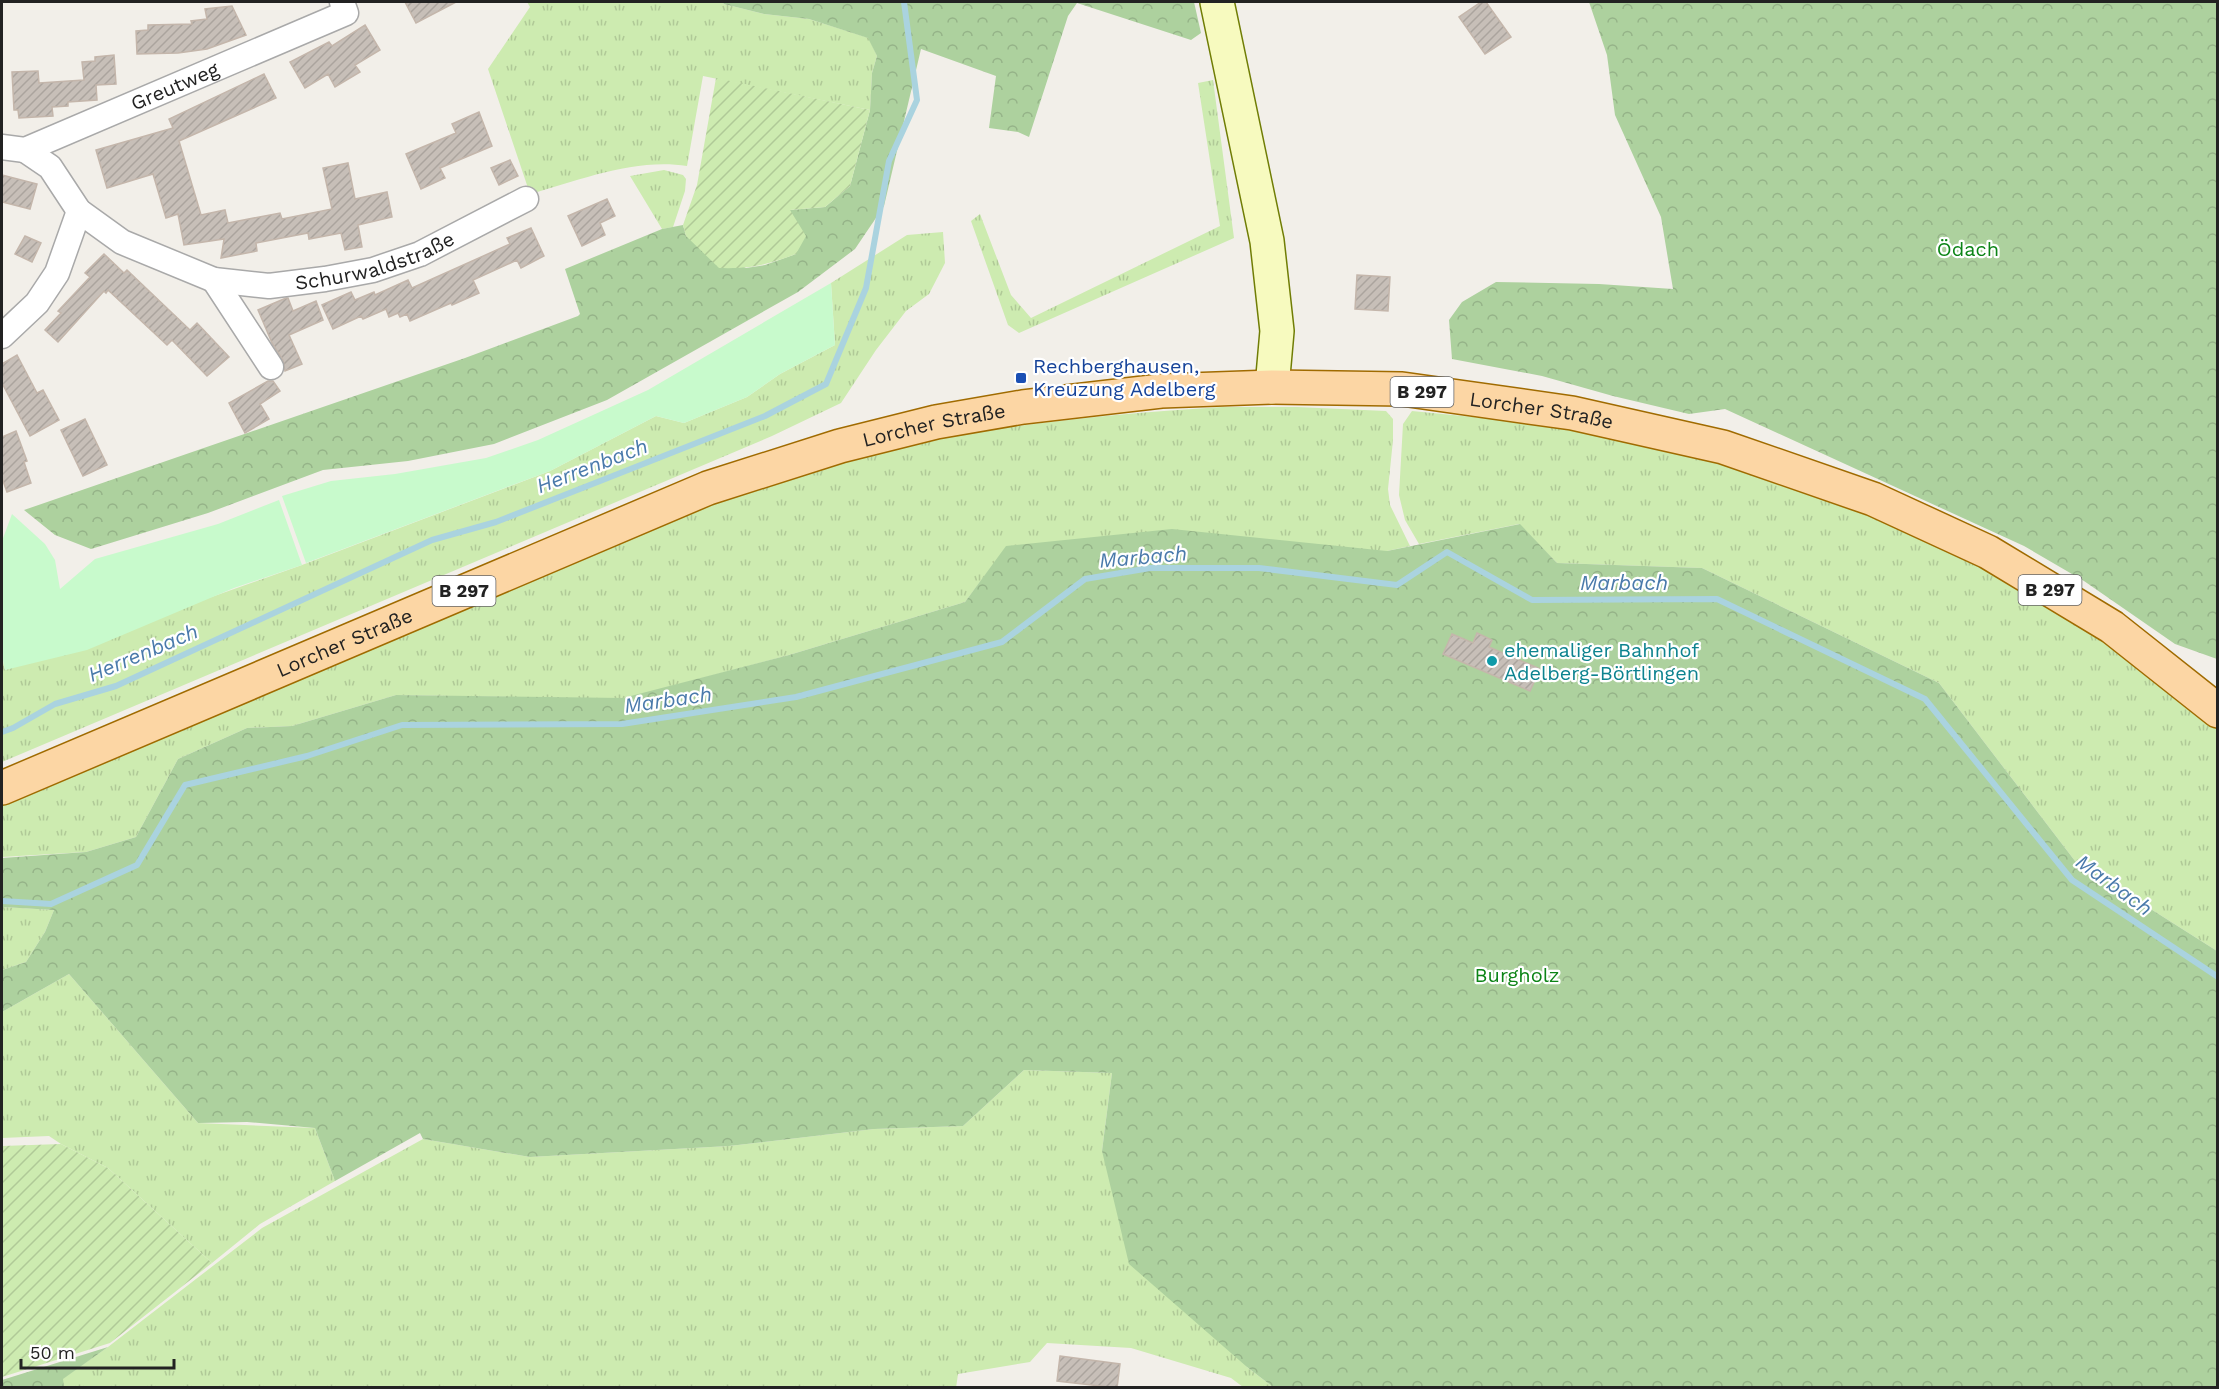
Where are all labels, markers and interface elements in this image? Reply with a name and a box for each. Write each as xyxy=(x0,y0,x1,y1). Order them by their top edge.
street label: Greutweg xyxy=(127,57,223,115)
street label: Schurwaldstraße xyxy=(294,226,458,295)
park label: Ödach xyxy=(1937,237,1999,261)
place label: Rechberghausen, Kreuzung Adelberg xyxy=(1033,354,1216,401)
marker: Rechberghausen, Kreuzung Adelberg xyxy=(1014,371,1028,385)
road number: B 297 xyxy=(1390,377,1454,407)
street label: Lorcher Straße xyxy=(1468,387,1616,434)
street label: Lorcher Straße xyxy=(860,398,1007,452)
water label: Herrenbach xyxy=(533,433,651,498)
water label: Marbach xyxy=(1098,540,1188,573)
water label: Marbach xyxy=(1580,570,1668,595)
road number: B 297 xyxy=(2018,575,2082,605)
road number: B 297 xyxy=(432,576,496,606)
street label: Lorcher Straße xyxy=(273,603,416,682)
water label: Herrenbach xyxy=(84,618,202,687)
place label: ehemaliger Bahnhof Adelberg-Börtlingen xyxy=(1504,638,1699,685)
marker: ehemaliger Bahnhof Adelberg-Börtlingen xyxy=(1485,654,1499,668)
water label: Marbach xyxy=(622,681,713,718)
water label: Marbach xyxy=(2071,849,2157,921)
park label: Burgholz xyxy=(1475,963,1559,987)
scale bar xyxy=(21,1332,174,1370)
text: 50 m xyxy=(30,1342,75,1363)

